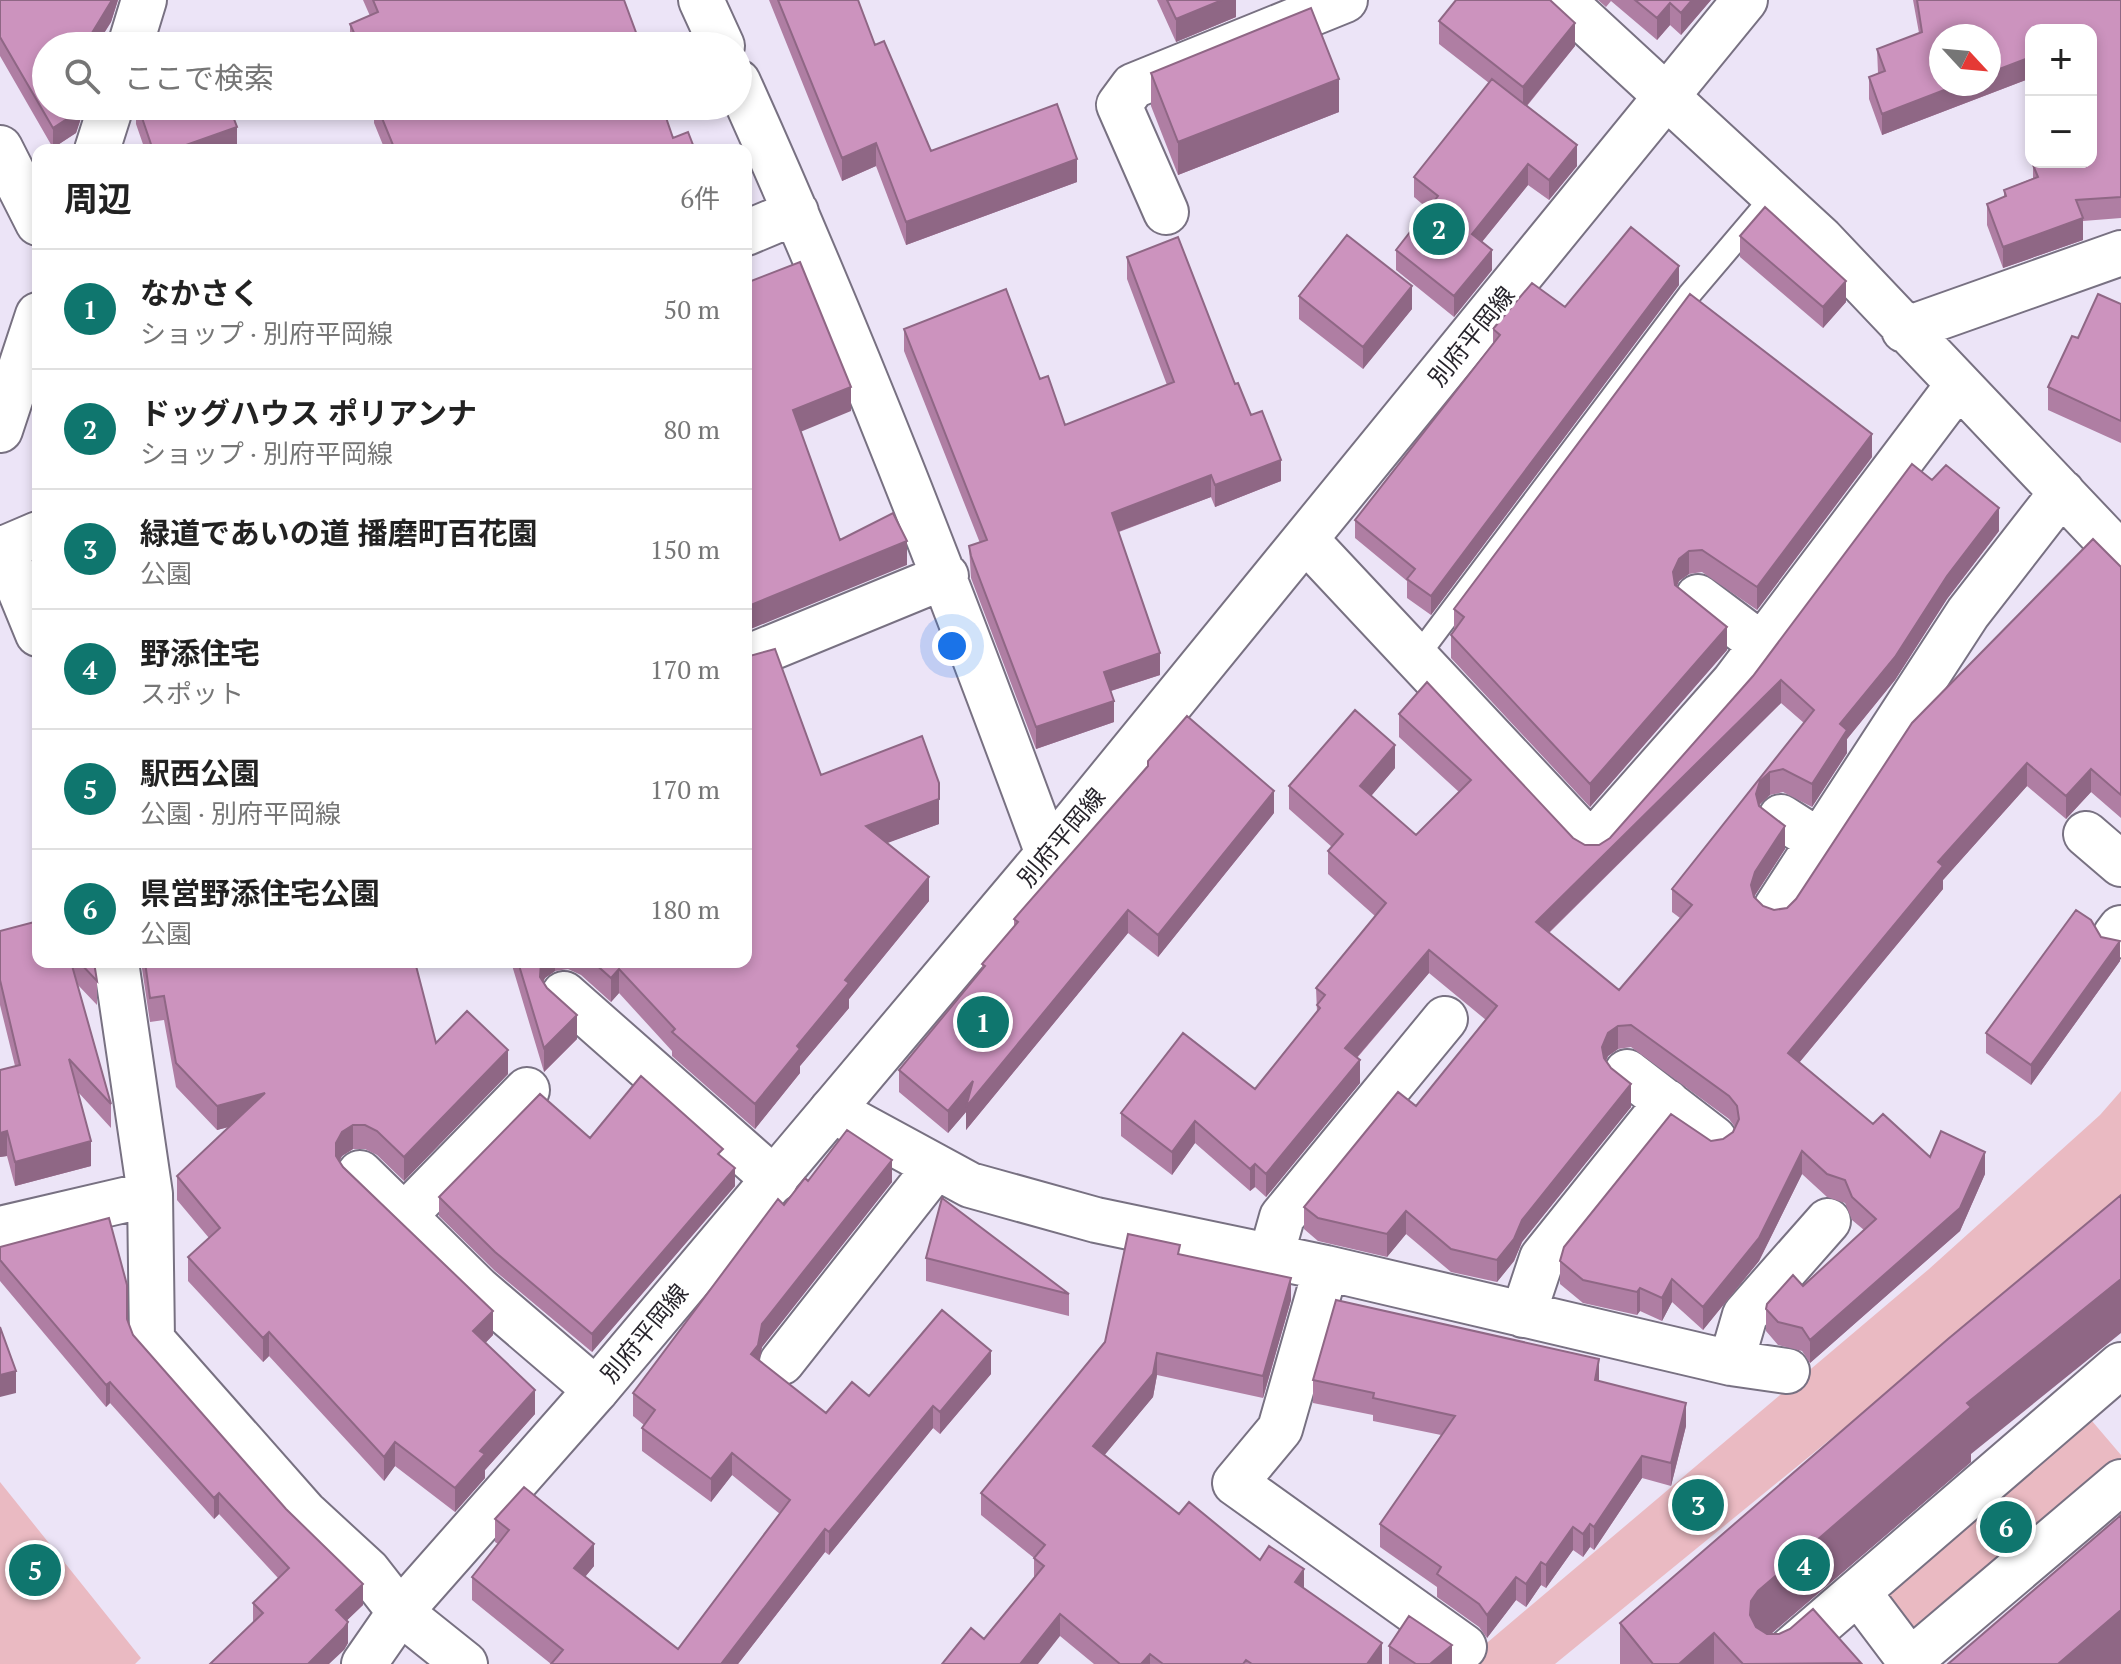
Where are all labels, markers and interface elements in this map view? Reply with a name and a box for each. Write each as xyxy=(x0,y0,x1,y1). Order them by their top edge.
north arrow xyxy=(1929,24,2001,96)
map controls xyxy=(2025,24,2097,168)
button: + xyxy=(2025,24,2097,96)
search box xyxy=(32,32,752,120)
icon: search xyxy=(60,54,104,98)
text: ここで検索 xyxy=(124,58,274,98)
button: − xyxy=(2025,96,2097,168)
text: 周辺 xyxy=(64,176,132,221)
text: 6件 xyxy=(680,181,720,215)
pin: 2 xyxy=(1413,199,1465,259)
text: なかさく xyxy=(140,273,260,313)
street label: 別府平岡線 xyxy=(1421,279,1521,393)
text: 1 xyxy=(83,292,97,326)
text: 50 m xyxy=(664,292,720,326)
text: ショップ · 別府平岡線 xyxy=(140,316,393,350)
text: ドッグハウス ポリアンナ xyxy=(140,393,477,433)
text: 2 xyxy=(83,412,97,446)
text: 80 m xyxy=(664,412,720,446)
text: ショップ · 別府平岡線 xyxy=(140,436,393,470)
text: 緑道であいの道 播磨町百花園 xyxy=(140,513,538,553)
text: 3 xyxy=(83,532,97,566)
text: 150 m xyxy=(650,532,720,566)
text: 公園 xyxy=(140,556,192,590)
your location xyxy=(932,626,972,666)
text: 野添住宅 xyxy=(140,633,260,673)
text: 4 xyxy=(83,652,97,686)
text: 170 m xyxy=(650,652,720,686)
text: スポット xyxy=(140,676,244,710)
text: 駅西公園 xyxy=(140,753,260,793)
text: 5 xyxy=(83,772,97,806)
text: 170 m xyxy=(650,772,720,806)
street label: 別府平岡線 xyxy=(1010,781,1112,893)
text: 公園 · 別府平岡線 xyxy=(140,796,341,830)
text: 県営野添住宅公園 xyxy=(140,873,380,913)
text: 6 xyxy=(83,892,97,926)
text: 180 m xyxy=(650,892,720,926)
text: 公園 xyxy=(140,916,192,950)
pin: 1 xyxy=(957,992,1009,1052)
street label: 別府平岡線 xyxy=(593,1277,695,1389)
pin: 3 xyxy=(1672,1475,1724,1535)
pin: 6 xyxy=(1980,1497,2032,1557)
pin: 4 xyxy=(1778,1535,1830,1595)
pin: 5 xyxy=(9,1540,61,1600)

